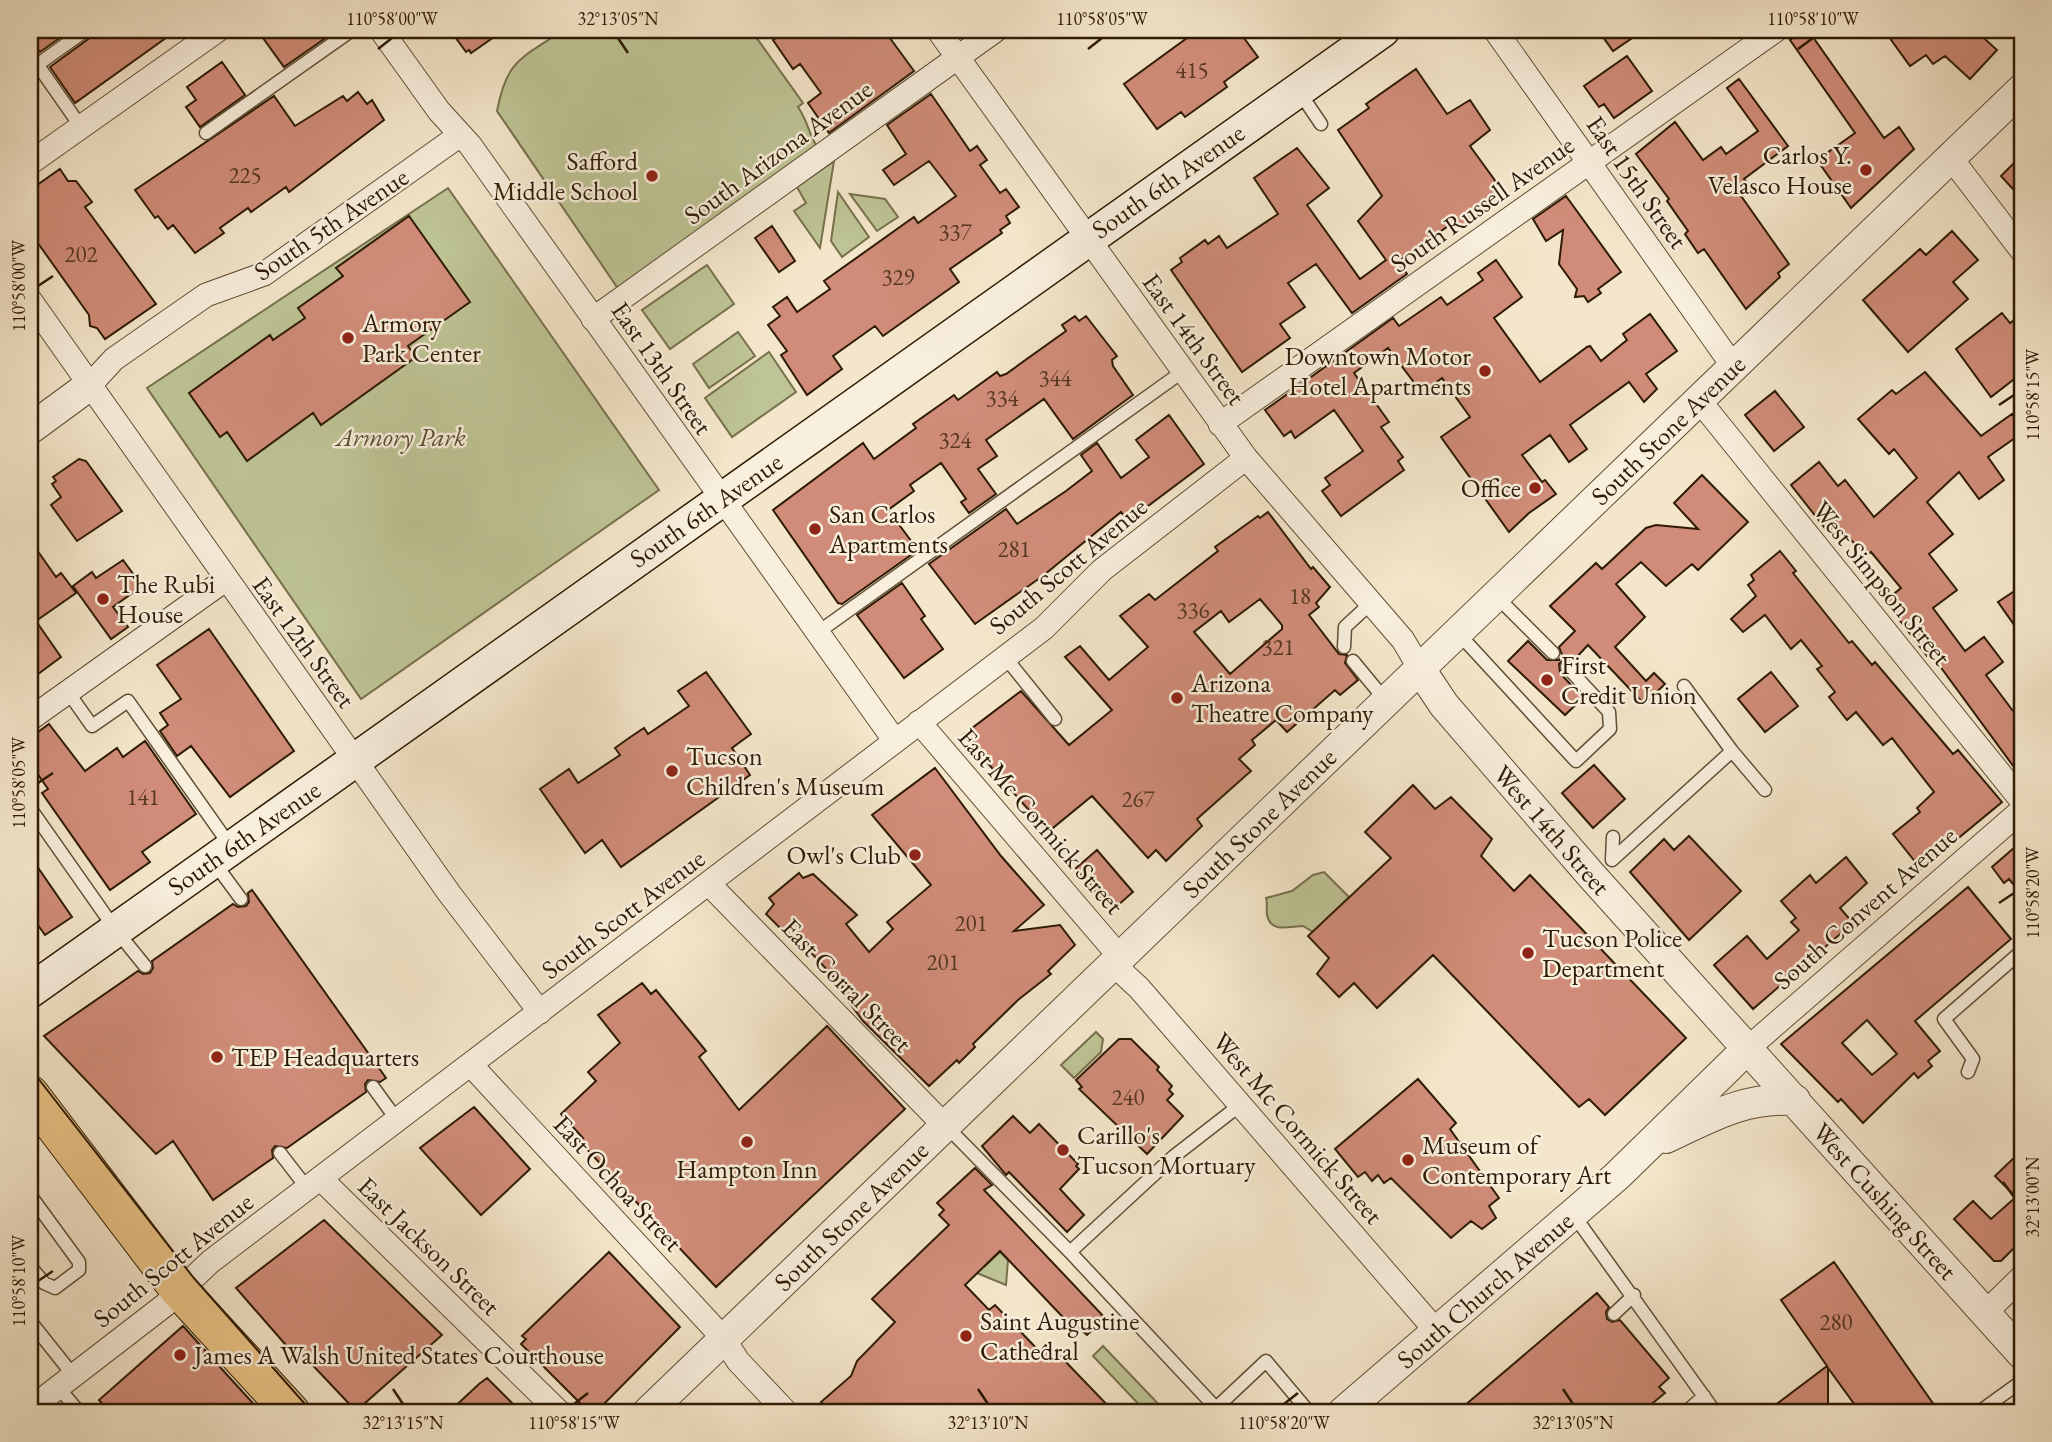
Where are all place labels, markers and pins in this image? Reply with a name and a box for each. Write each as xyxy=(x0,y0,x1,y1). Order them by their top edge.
place label: Carlos Y. Velasco House xyxy=(1708,138,1852,202)
place label: Safford Middle School xyxy=(493,144,639,208)
marker: Carlos Y. Velasco House xyxy=(1858,162,1874,178)
marker: Safford Middle School xyxy=(644,168,660,184)
place label: Armory Park Center xyxy=(361,306,481,370)
marker: Armory Park Center xyxy=(340,330,356,346)
place label: Downtown Motor Hotel Apartments xyxy=(1285,339,1471,403)
marker: Downtown Motor Hotel Apartments xyxy=(1477,363,1493,379)
place label: Office xyxy=(1461,471,1521,505)
marker: Office xyxy=(1527,480,1543,496)
place label: San Carlos Apartments xyxy=(828,497,948,561)
marker: San Carlos Apartments xyxy=(807,521,823,537)
place label: The Rubi House xyxy=(117,567,215,631)
marker: The Rubi House xyxy=(95,591,111,607)
place label: First Credit Union xyxy=(1561,648,1697,712)
place label: Arizona Theatre Company xyxy=(1190,666,1374,730)
marker: First Credit Union xyxy=(1539,672,1555,688)
marker: Arizona Theatre Company xyxy=(1169,690,1185,706)
place label: Tucson Children's Museum xyxy=(686,739,885,803)
marker: Tucson Children's Museum xyxy=(664,763,680,779)
place label: Owl's Club xyxy=(787,838,901,872)
marker: Owl's Club xyxy=(907,847,923,863)
place label: Tucson Police Department xyxy=(1542,921,1682,985)
marker: Tucson Police Department xyxy=(1520,945,1536,961)
place label: TEP Headquarters xyxy=(231,1040,419,1074)
marker: TEP Headquarters xyxy=(209,1049,225,1065)
place label: Carillo's Tucson Mortuary xyxy=(1077,1118,1256,1182)
place label: Museum of Contemporary Art xyxy=(1422,1128,1611,1192)
marker: Hampton Inn xyxy=(739,1134,755,1150)
marker: Carillo's Tucson Mortuary xyxy=(1055,1142,1071,1158)
place label: Hampton Inn xyxy=(676,1152,818,1186)
marker: Museum of Contemporary Art xyxy=(1400,1152,1416,1168)
place label: Saint Augustine Cathedral xyxy=(980,1304,1139,1368)
marker: Saint Augustine Cathedral xyxy=(958,1328,974,1344)
place label: James A Walsh United States Courthouse xyxy=(192,1338,604,1372)
marker: James A Walsh United States Courthouse xyxy=(172,1347,188,1363)

